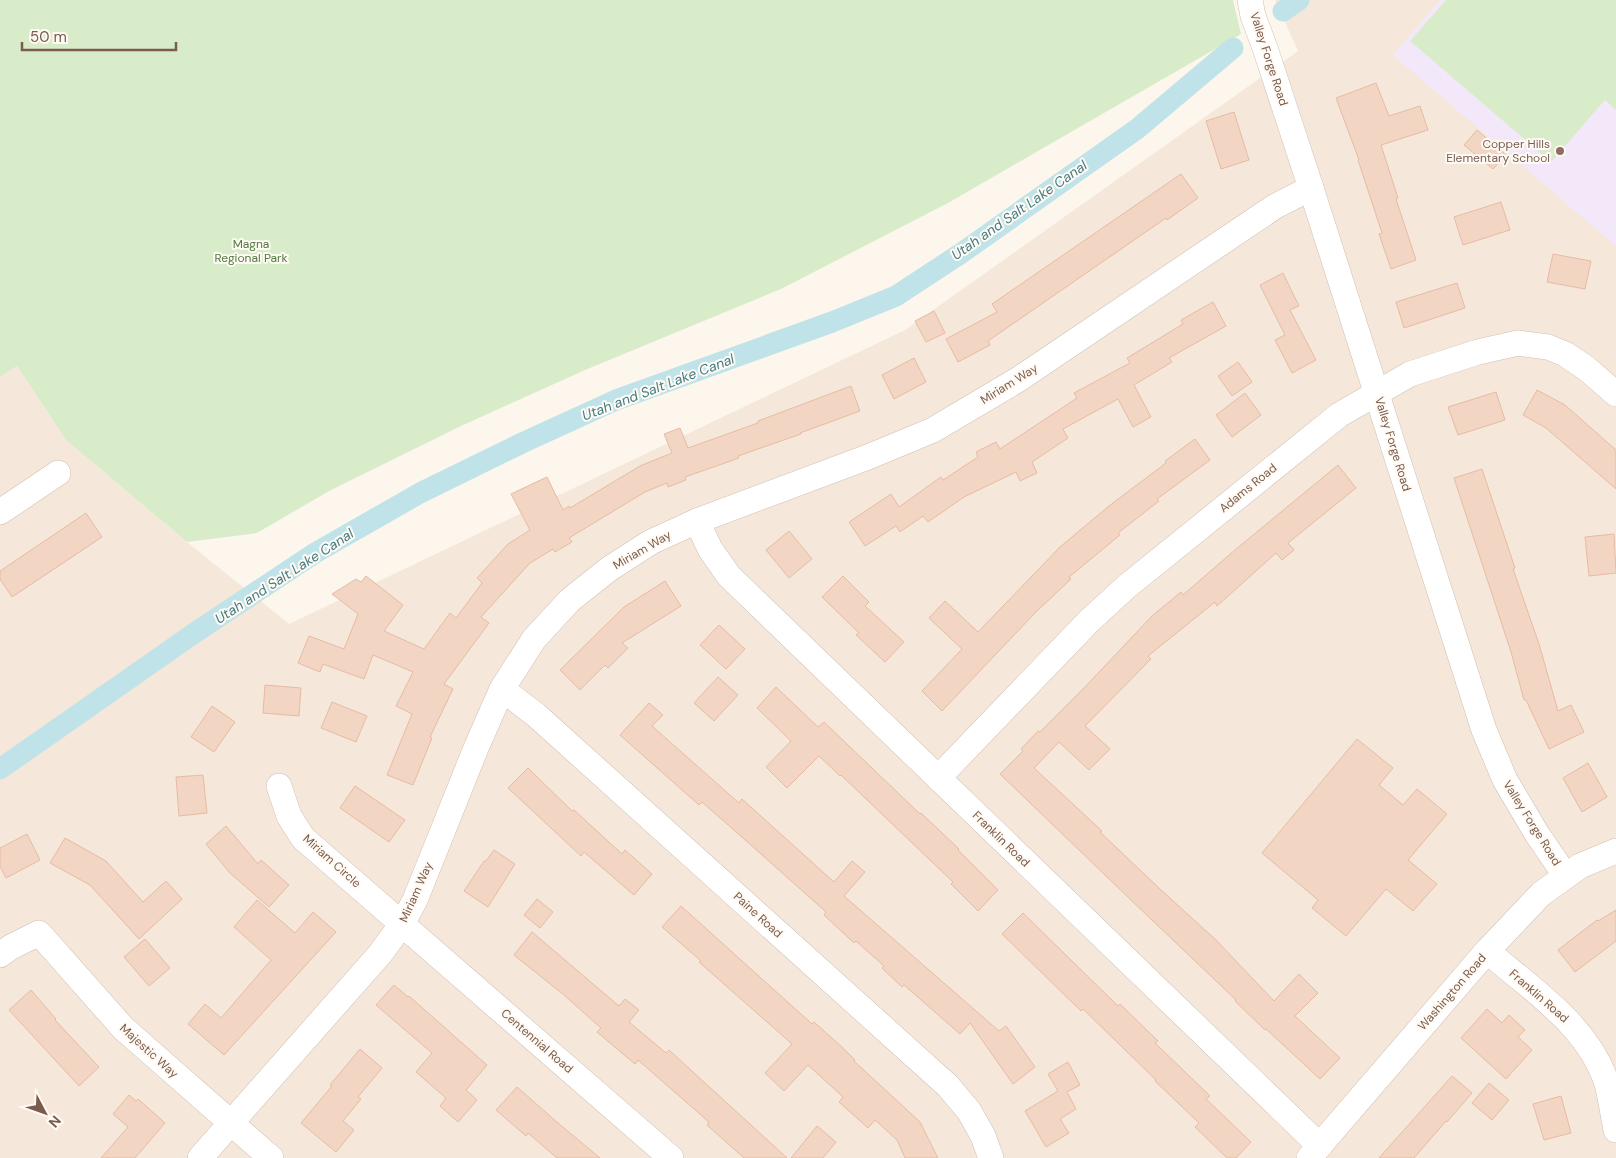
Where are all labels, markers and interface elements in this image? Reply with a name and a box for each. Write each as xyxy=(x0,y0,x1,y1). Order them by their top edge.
street label: Valley Forge Road xyxy=(1246,10,1292,108)
scale bar xyxy=(22,20,176,52)
text: 50 m xyxy=(30,27,67,47)
place label: Copper Hills Elementary School xyxy=(1446,136,1550,166)
marker: Copper Hills Elementary School xyxy=(1554,145,1566,157)
water label: Utah and Salt Lake Canal xyxy=(948,156,1091,264)
park label: Magna Regional Park xyxy=(214,236,288,266)
water label: Utah and Salt Lake Canal xyxy=(579,349,738,424)
street label: Miriam Way xyxy=(977,360,1041,408)
street label: Valley Forge Road xyxy=(1371,395,1415,493)
street label: Adams Road xyxy=(1216,460,1280,516)
water label: Utah and Salt Lake Canal xyxy=(211,524,357,628)
street label: Miriam Way xyxy=(610,527,674,573)
street label: Valley Forge Road xyxy=(1499,777,1565,869)
street label: Franklin Road xyxy=(969,808,1033,870)
street label: Miriam Circle xyxy=(300,831,365,891)
street label: Miriam Way xyxy=(396,859,437,925)
street label: Paine Road xyxy=(730,889,786,941)
street label: Washington Road xyxy=(1414,950,1490,1034)
street label: Franklin Road xyxy=(1506,966,1572,1026)
street label: Centennial Road xyxy=(498,1005,576,1077)
street label: Majestic Way xyxy=(116,1020,182,1082)
north arrow xyxy=(20,1088,70,1138)
text: N xyxy=(45,1112,65,1131)

